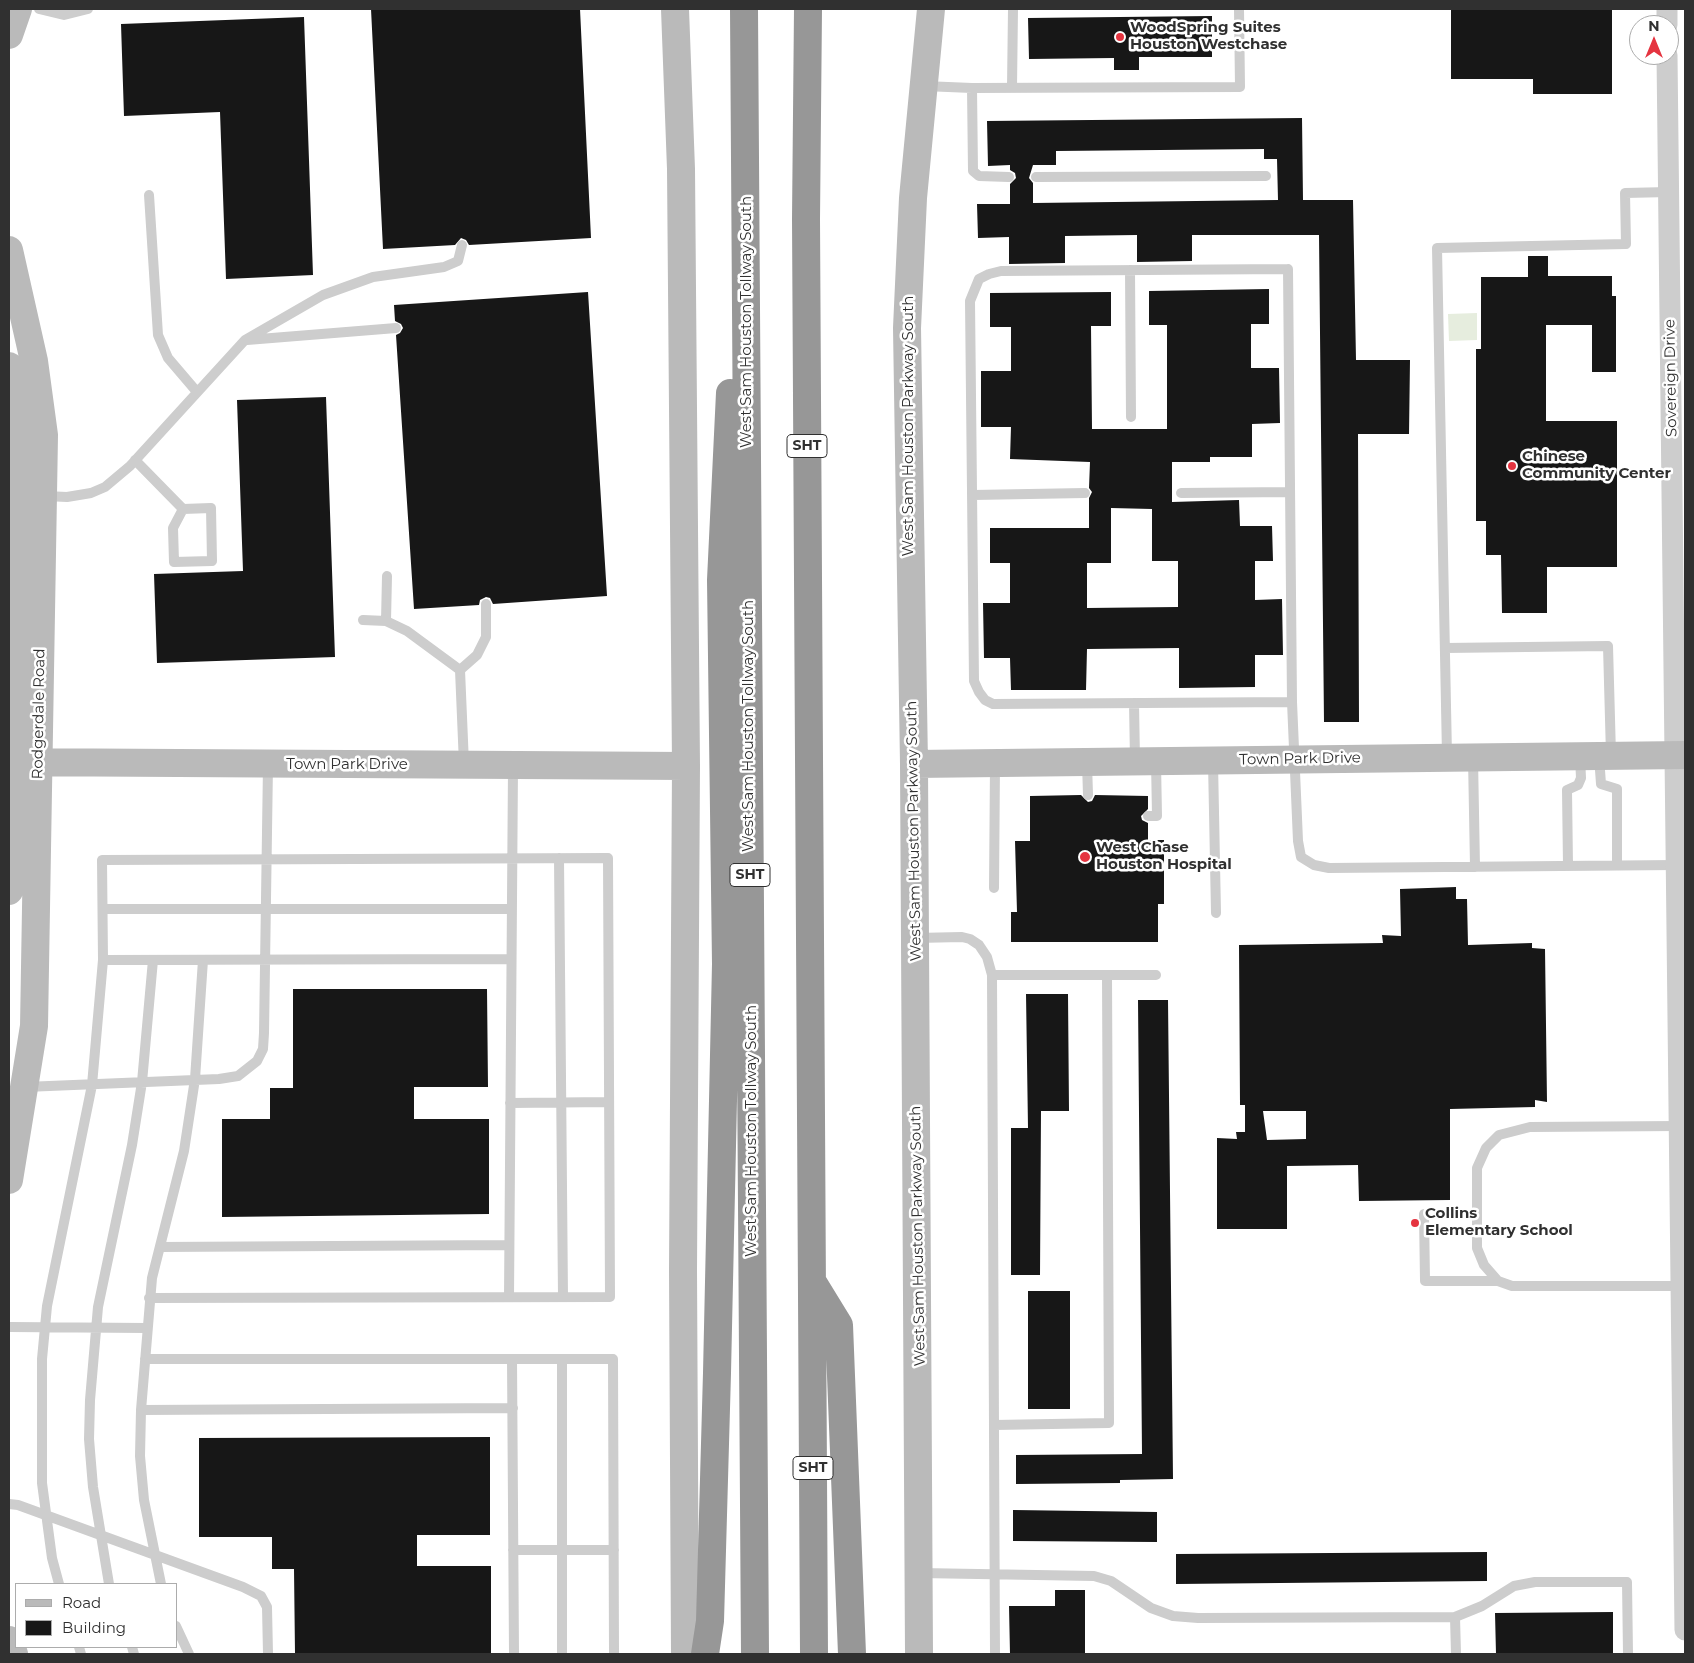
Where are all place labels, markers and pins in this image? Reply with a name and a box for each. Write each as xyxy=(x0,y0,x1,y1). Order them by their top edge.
place label: WoodSpring Suites Houston Westchase xyxy=(1130,19,1287,54)
marker: WoodSpring Suites Houston Westchase xyxy=(1114,31,1126,43)
place label: Chinese Community Center xyxy=(1522,448,1671,483)
marker: Chinese Community Center xyxy=(1506,460,1518,472)
place label: West Chase Houston Hospital xyxy=(1096,839,1232,874)
marker: West Chase Houston Hospital xyxy=(1078,850,1092,864)
place label: Collins Elementary School xyxy=(1425,1205,1573,1240)
marker: Collins Elementary School xyxy=(1409,1217,1421,1229)

